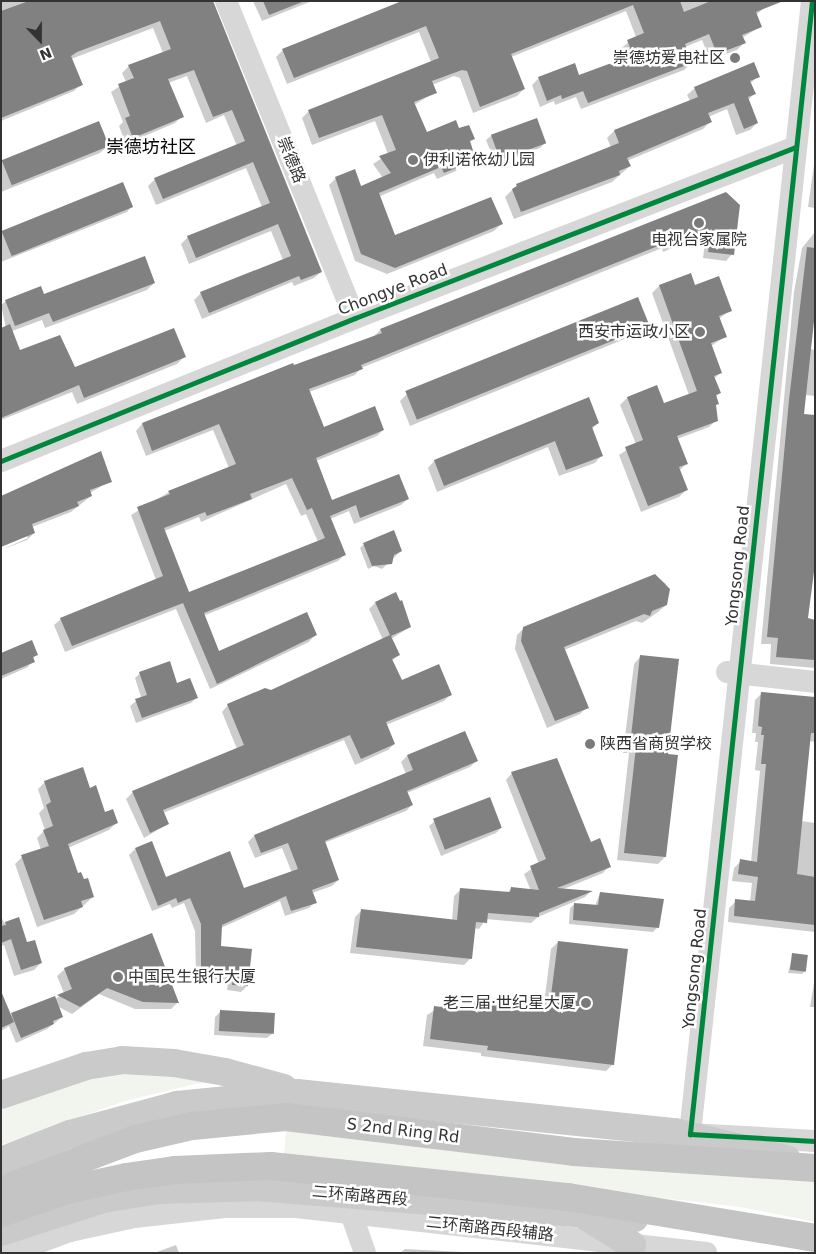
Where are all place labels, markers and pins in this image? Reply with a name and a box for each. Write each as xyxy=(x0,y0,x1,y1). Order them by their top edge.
place label: 崇德坊爱电社区 xyxy=(613,48,725,68)
marker: 崇德坊爱电社区 xyxy=(729,52,741,64)
place label: 伊利诺依幼儿园 xyxy=(423,150,535,170)
marker: 伊利诺依幼儿园 xyxy=(407,154,419,166)
marker: 电视台家属院 xyxy=(693,217,705,229)
place label: 电视台家属院 xyxy=(651,230,747,250)
place label: 西安市运政小区 xyxy=(578,322,690,342)
marker: 西安市运政小区 xyxy=(694,326,706,338)
place label: 陕西省商贸学校 xyxy=(600,734,712,754)
marker: 陕西省商贸学校 xyxy=(584,738,596,750)
place label: 中国民生银行大厦 xyxy=(128,967,256,987)
marker: 中国民生银行大厦 xyxy=(112,971,124,983)
place label: 老三届·世纪星大厦 xyxy=(443,993,576,1013)
marker: 老三届·世纪星大厦 xyxy=(580,997,592,1009)

